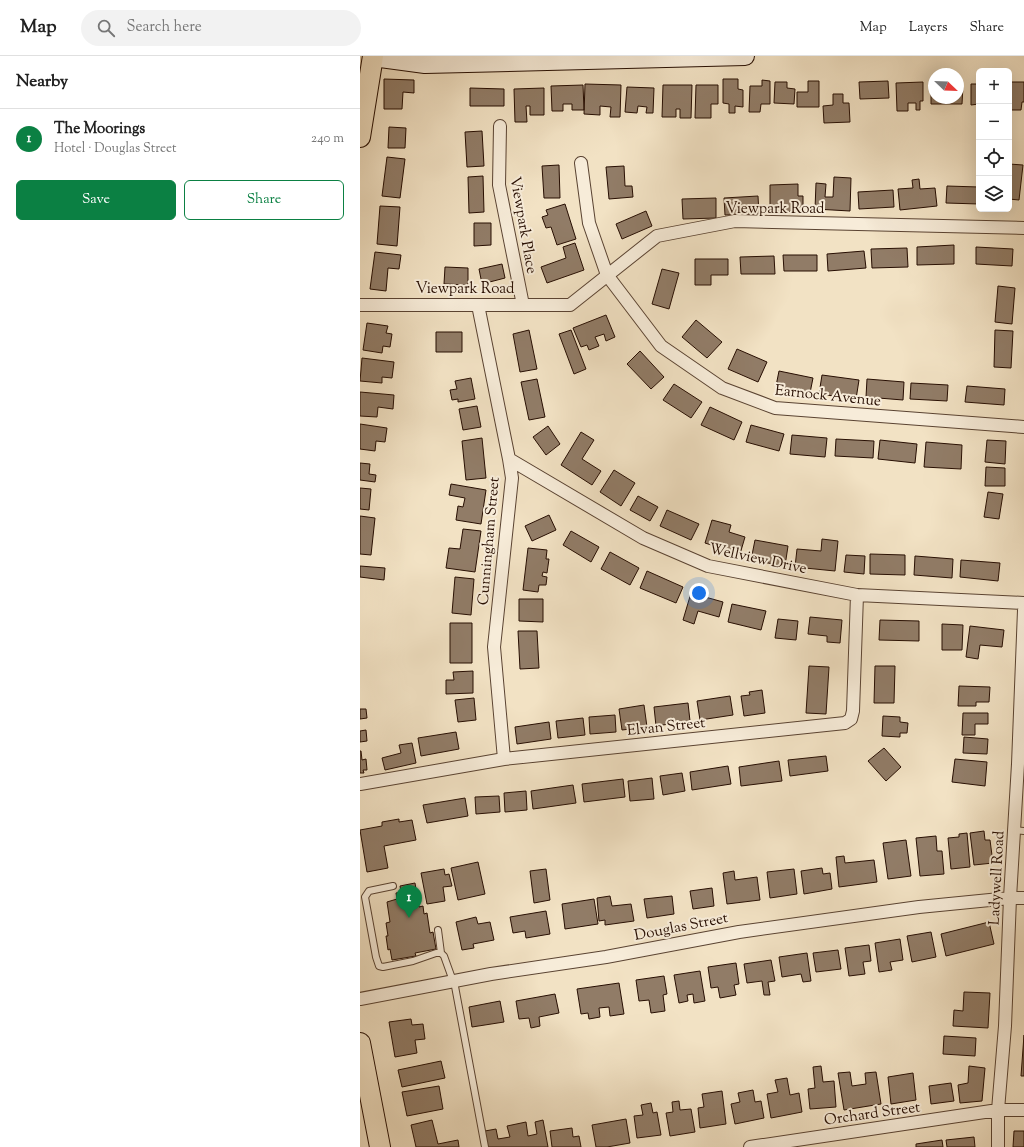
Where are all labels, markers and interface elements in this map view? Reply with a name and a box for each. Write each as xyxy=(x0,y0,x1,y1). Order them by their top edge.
search box xyxy=(81,10,361,46)
text: Map xyxy=(20,14,57,41)
icon: search xyxy=(95,17,117,39)
text: Search here xyxy=(127,17,202,38)
text: Map xyxy=(860,18,887,38)
text: Layers xyxy=(909,18,947,38)
text: Share xyxy=(969,18,1004,38)
north arrow xyxy=(928,68,964,104)
map controls xyxy=(976,68,1012,212)
button: + xyxy=(976,68,1012,104)
text: Nearby xyxy=(16,70,68,94)
button: − xyxy=(976,104,1012,140)
text: The Moorings xyxy=(54,119,145,140)
text: 1 xyxy=(27,130,31,148)
text: 240 m xyxy=(311,130,344,148)
text: Hotel · Douglas Street xyxy=(54,140,177,158)
button: locate xyxy=(976,140,1012,176)
street label: Viewpark Place xyxy=(504,175,541,276)
button: layers xyxy=(976,176,1012,212)
button: Save xyxy=(16,180,176,220)
button: Share xyxy=(184,180,344,220)
street label: Viewpark Road xyxy=(725,199,825,220)
street label: Viewpark Road xyxy=(415,279,515,300)
street label: Earnock Avenue xyxy=(774,380,882,413)
street label: Cunningham Street xyxy=(473,476,506,606)
street label: Wellview Drive xyxy=(707,539,809,580)
your location xyxy=(689,583,709,603)
street label: Elvan Street xyxy=(626,713,706,742)
street label: Ladywell Road xyxy=(985,830,1010,926)
pin: 1 xyxy=(396,885,422,918)
street label: Douglas Street xyxy=(633,908,730,947)
street label: Orchard Street xyxy=(823,1097,922,1132)

